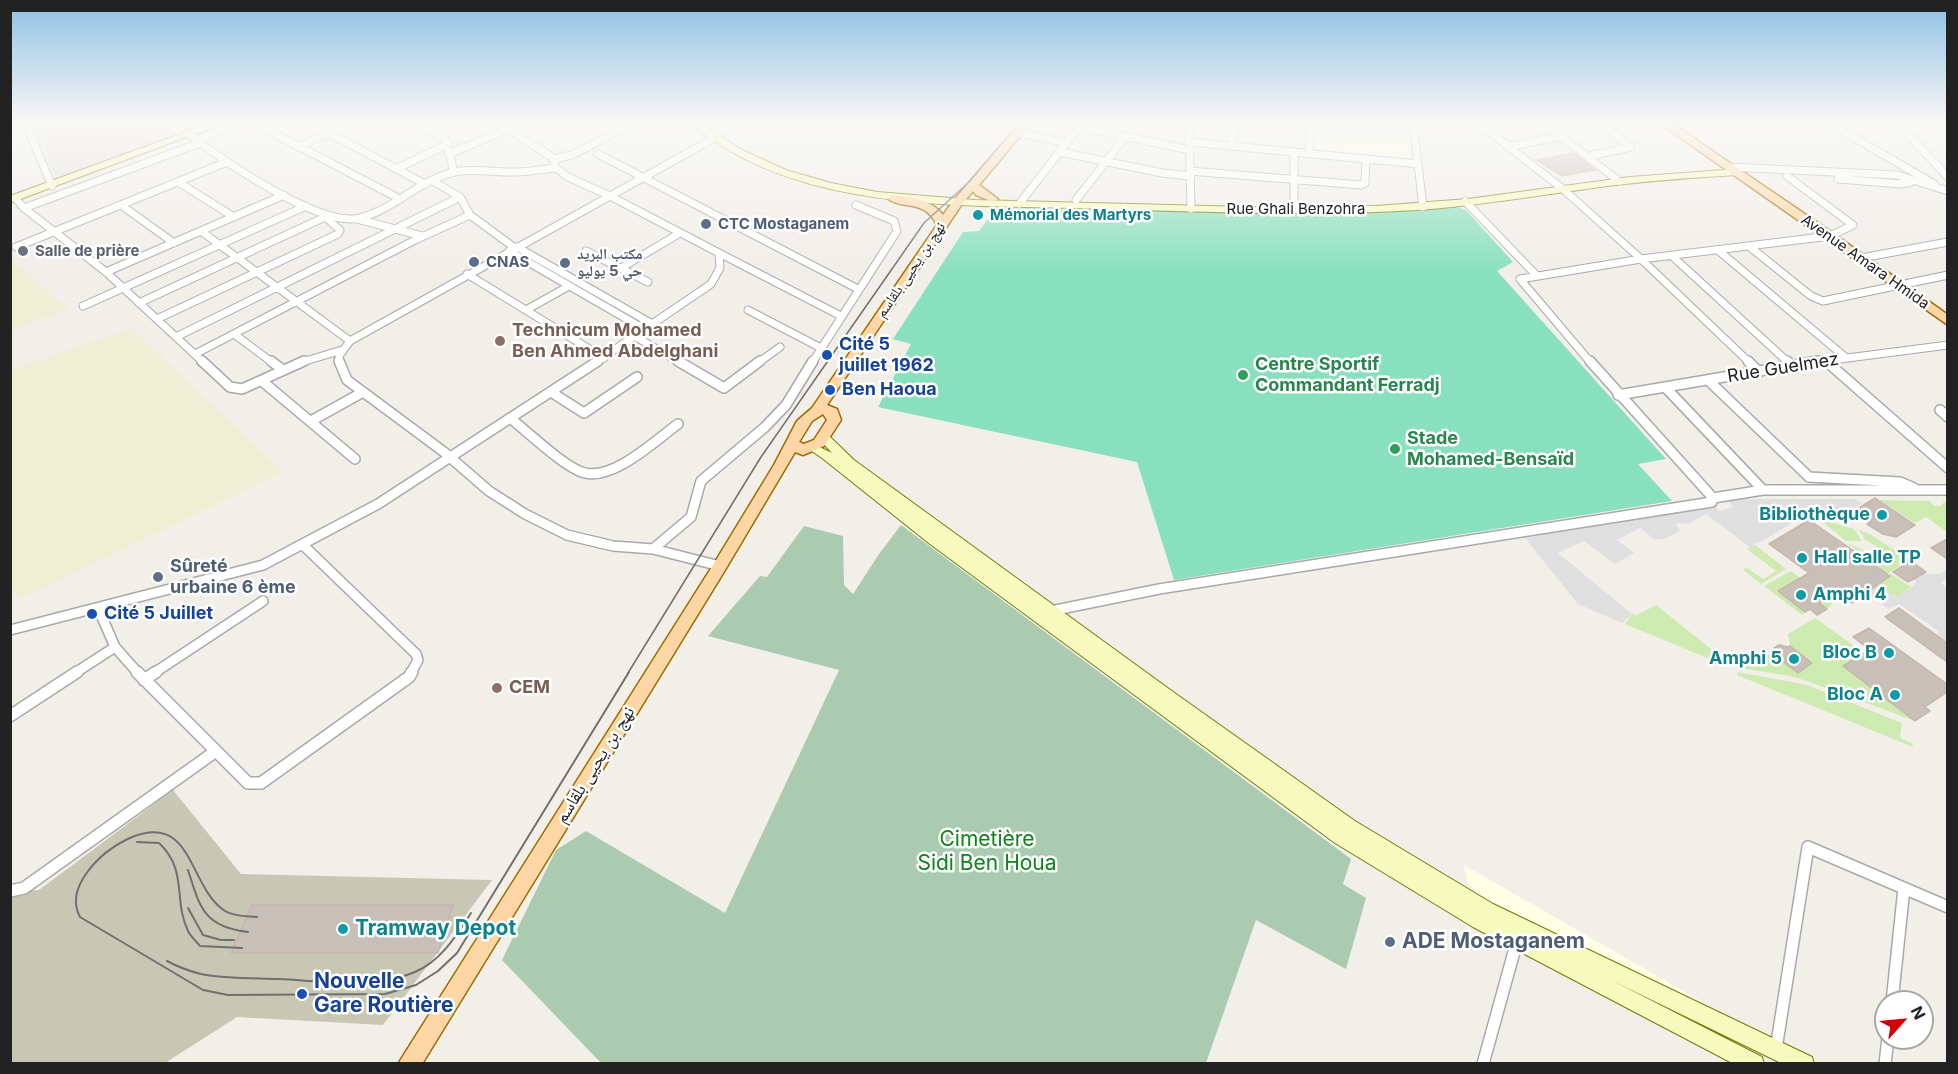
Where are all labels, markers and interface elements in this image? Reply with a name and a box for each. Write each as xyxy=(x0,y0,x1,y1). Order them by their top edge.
street label: Rue Ghali Benzohra xyxy=(1227,200,1365,218)
place label: Mémorial des Martyrs xyxy=(990,206,1151,224)
marker: Mémorial des Martyrs xyxy=(971,208,985,222)
street label: Avenue Amara Hmida xyxy=(1797,211,1933,313)
place label: CTC Mostaganem xyxy=(718,215,849,233)
marker: CTC Mostaganem xyxy=(699,217,713,231)
street label: نهج بن يحيى بلقاسم xyxy=(872,219,950,321)
place label: Salle de prière xyxy=(35,242,139,260)
marker: Salle de prière xyxy=(16,244,30,258)
place label: مكتب البريد حي 5 يوليو xyxy=(577,245,643,280)
place label: CNAS xyxy=(486,253,529,271)
marker: CNAS xyxy=(467,255,481,269)
marker: مكتب البريد حي 5 يوليو xyxy=(558,256,572,270)
place label: Technicum Mohamed Ben Ahmed Abdelghani xyxy=(512,320,718,362)
marker: Technicum Mohamed Ben Ahmed Abdelghani xyxy=(493,334,507,348)
place label: Cité 5 juillet 1962 xyxy=(839,334,934,376)
marker: Cité 5 juillet 1962 xyxy=(820,348,834,362)
street label: Rue Guelmez xyxy=(1726,349,1840,387)
place label: Centre Sportif Commandant Ferradj xyxy=(1255,354,1440,397)
marker: Centre Sportif Commandant Ferradj xyxy=(1236,368,1250,382)
place label: Ben Haoua xyxy=(842,379,937,401)
marker: Ben Haoua xyxy=(823,383,837,397)
place label: Stade Mohamed-Bensaïd xyxy=(1407,428,1574,470)
marker: Stade Mohamed-Bensaïd xyxy=(1388,442,1402,456)
place label: Bibliothèque xyxy=(1759,504,1870,526)
marker: Bibliothèque xyxy=(1875,508,1889,522)
place label: Hall salle TP xyxy=(1814,547,1921,569)
marker: Hall salle TP xyxy=(1795,551,1809,565)
place label: Sûreté urbaine 6 ème xyxy=(170,556,296,598)
marker: Sûreté urbaine 6 ème xyxy=(151,570,165,584)
place label: Amphi 4 xyxy=(1813,584,1887,606)
marker: Amphi 4 xyxy=(1794,588,1808,602)
place label: Cité 5 Juillet xyxy=(104,603,213,625)
marker: Cité 5 Juillet xyxy=(85,607,99,621)
place label: Bloc B xyxy=(1822,642,1877,664)
marker: Bloc B xyxy=(1882,646,1896,660)
place label: Amphi 5 xyxy=(1709,648,1782,670)
marker: Amphi 5 xyxy=(1787,652,1801,666)
place label: CEM xyxy=(509,677,550,699)
marker: CEM xyxy=(490,681,504,695)
place label: Bloc A xyxy=(1827,684,1883,706)
marker: Bloc A xyxy=(1888,688,1902,702)
street label: نهج بن يحيى بلقاسم xyxy=(550,703,640,827)
park label: Cimetière Sidi Ben Houa xyxy=(917,827,1057,877)
place label: Tramway Depot xyxy=(355,916,516,942)
marker: Tramway Depot xyxy=(336,922,350,936)
place label: ADE Mostaganem xyxy=(1402,929,1585,955)
marker: ADE Mostaganem xyxy=(1383,935,1397,949)
place label: Nouvelle Gare Routière xyxy=(314,969,453,1019)
marker: Nouvelle Gare Routière xyxy=(295,987,309,1001)
north arrow xyxy=(1874,990,1934,1050)
text: N xyxy=(1907,1003,1930,1023)

